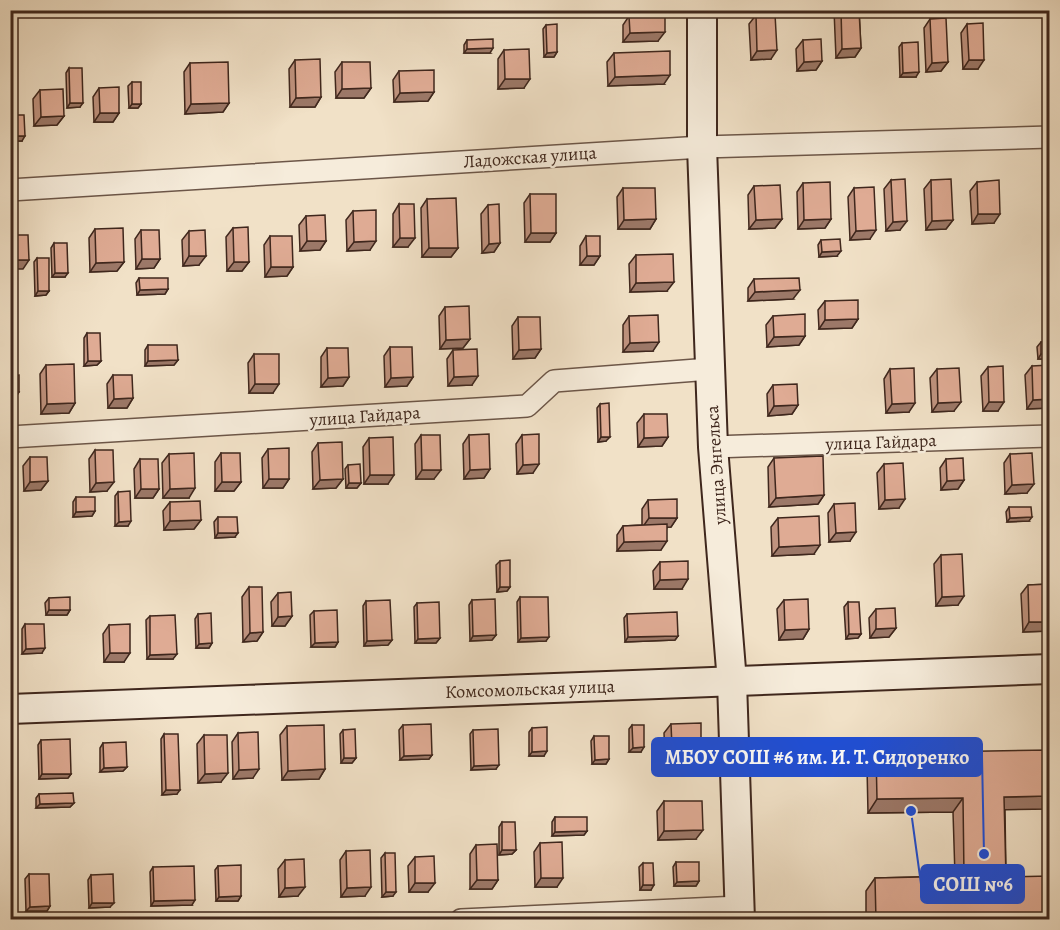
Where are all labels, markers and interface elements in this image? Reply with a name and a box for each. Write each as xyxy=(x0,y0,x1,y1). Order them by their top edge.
street label: Ладожская улица xyxy=(462,140,598,174)
street label: улица Гайдара xyxy=(308,400,422,432)
street label: улица Энгельса xyxy=(700,404,732,526)
street label: улица Гайдара xyxy=(824,428,938,456)
street label: Комсомольская улица xyxy=(445,674,616,704)
callout: МБОУ СОШ #6 им. И. Т. Сидоренко xyxy=(652,738,982,776)
text: МБОУ СОШ #6 им. И. Т. Сидоренко xyxy=(665,744,969,771)
callout: СОШ №6 xyxy=(921,865,1024,903)
text: СОШ №6 xyxy=(933,871,1013,898)

